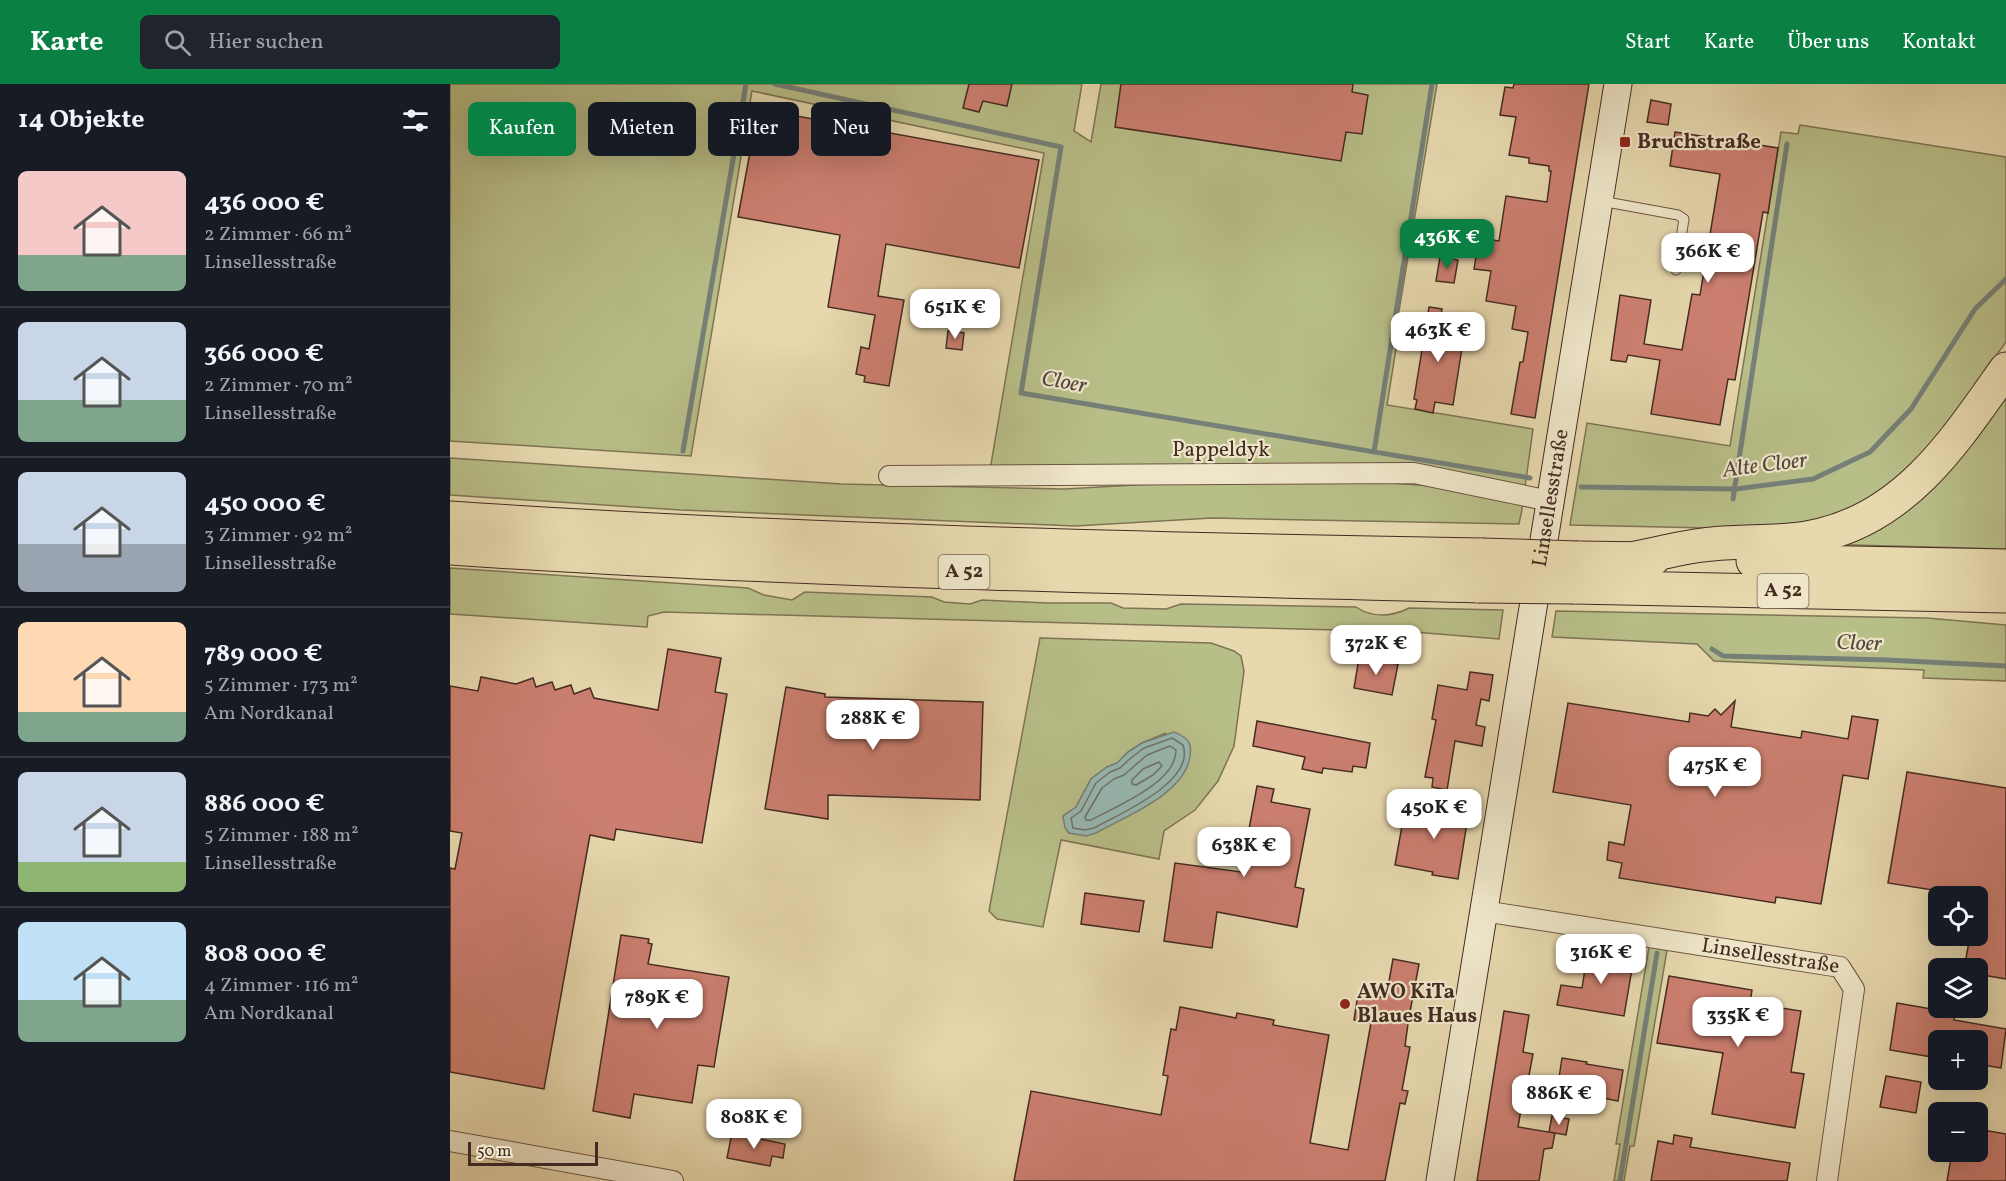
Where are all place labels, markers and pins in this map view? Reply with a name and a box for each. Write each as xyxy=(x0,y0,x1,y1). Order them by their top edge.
place label: Bruchstraße xyxy=(1637,128,1761,157)
marker: Bruchstraße xyxy=(1618,135,1632,149)
pin: 436K € xyxy=(1398,219,1496,270)
pin: 366K € xyxy=(1659,233,1757,284)
pin: 651K € xyxy=(906,289,1004,340)
pin: 463K € xyxy=(1389,312,1487,363)
pin: 372K € xyxy=(1327,625,1425,676)
pin: 288K € xyxy=(824,700,922,751)
pin: 475K € xyxy=(1666,747,1764,798)
pin: 450K € xyxy=(1385,789,1483,840)
pin: 638K € xyxy=(1195,827,1293,878)
pin: 316K € xyxy=(1552,934,1650,985)
place label: AWO KiTa Blaues Haus xyxy=(1357,978,1477,1031)
pin: 789K € xyxy=(608,979,706,1030)
marker: AWO KiTa Blaues Haus xyxy=(1338,997,1352,1011)
pin: 335K € xyxy=(1689,997,1787,1048)
pin: 886K € xyxy=(1510,1075,1608,1126)
pin: 808K € xyxy=(705,1099,803,1150)

